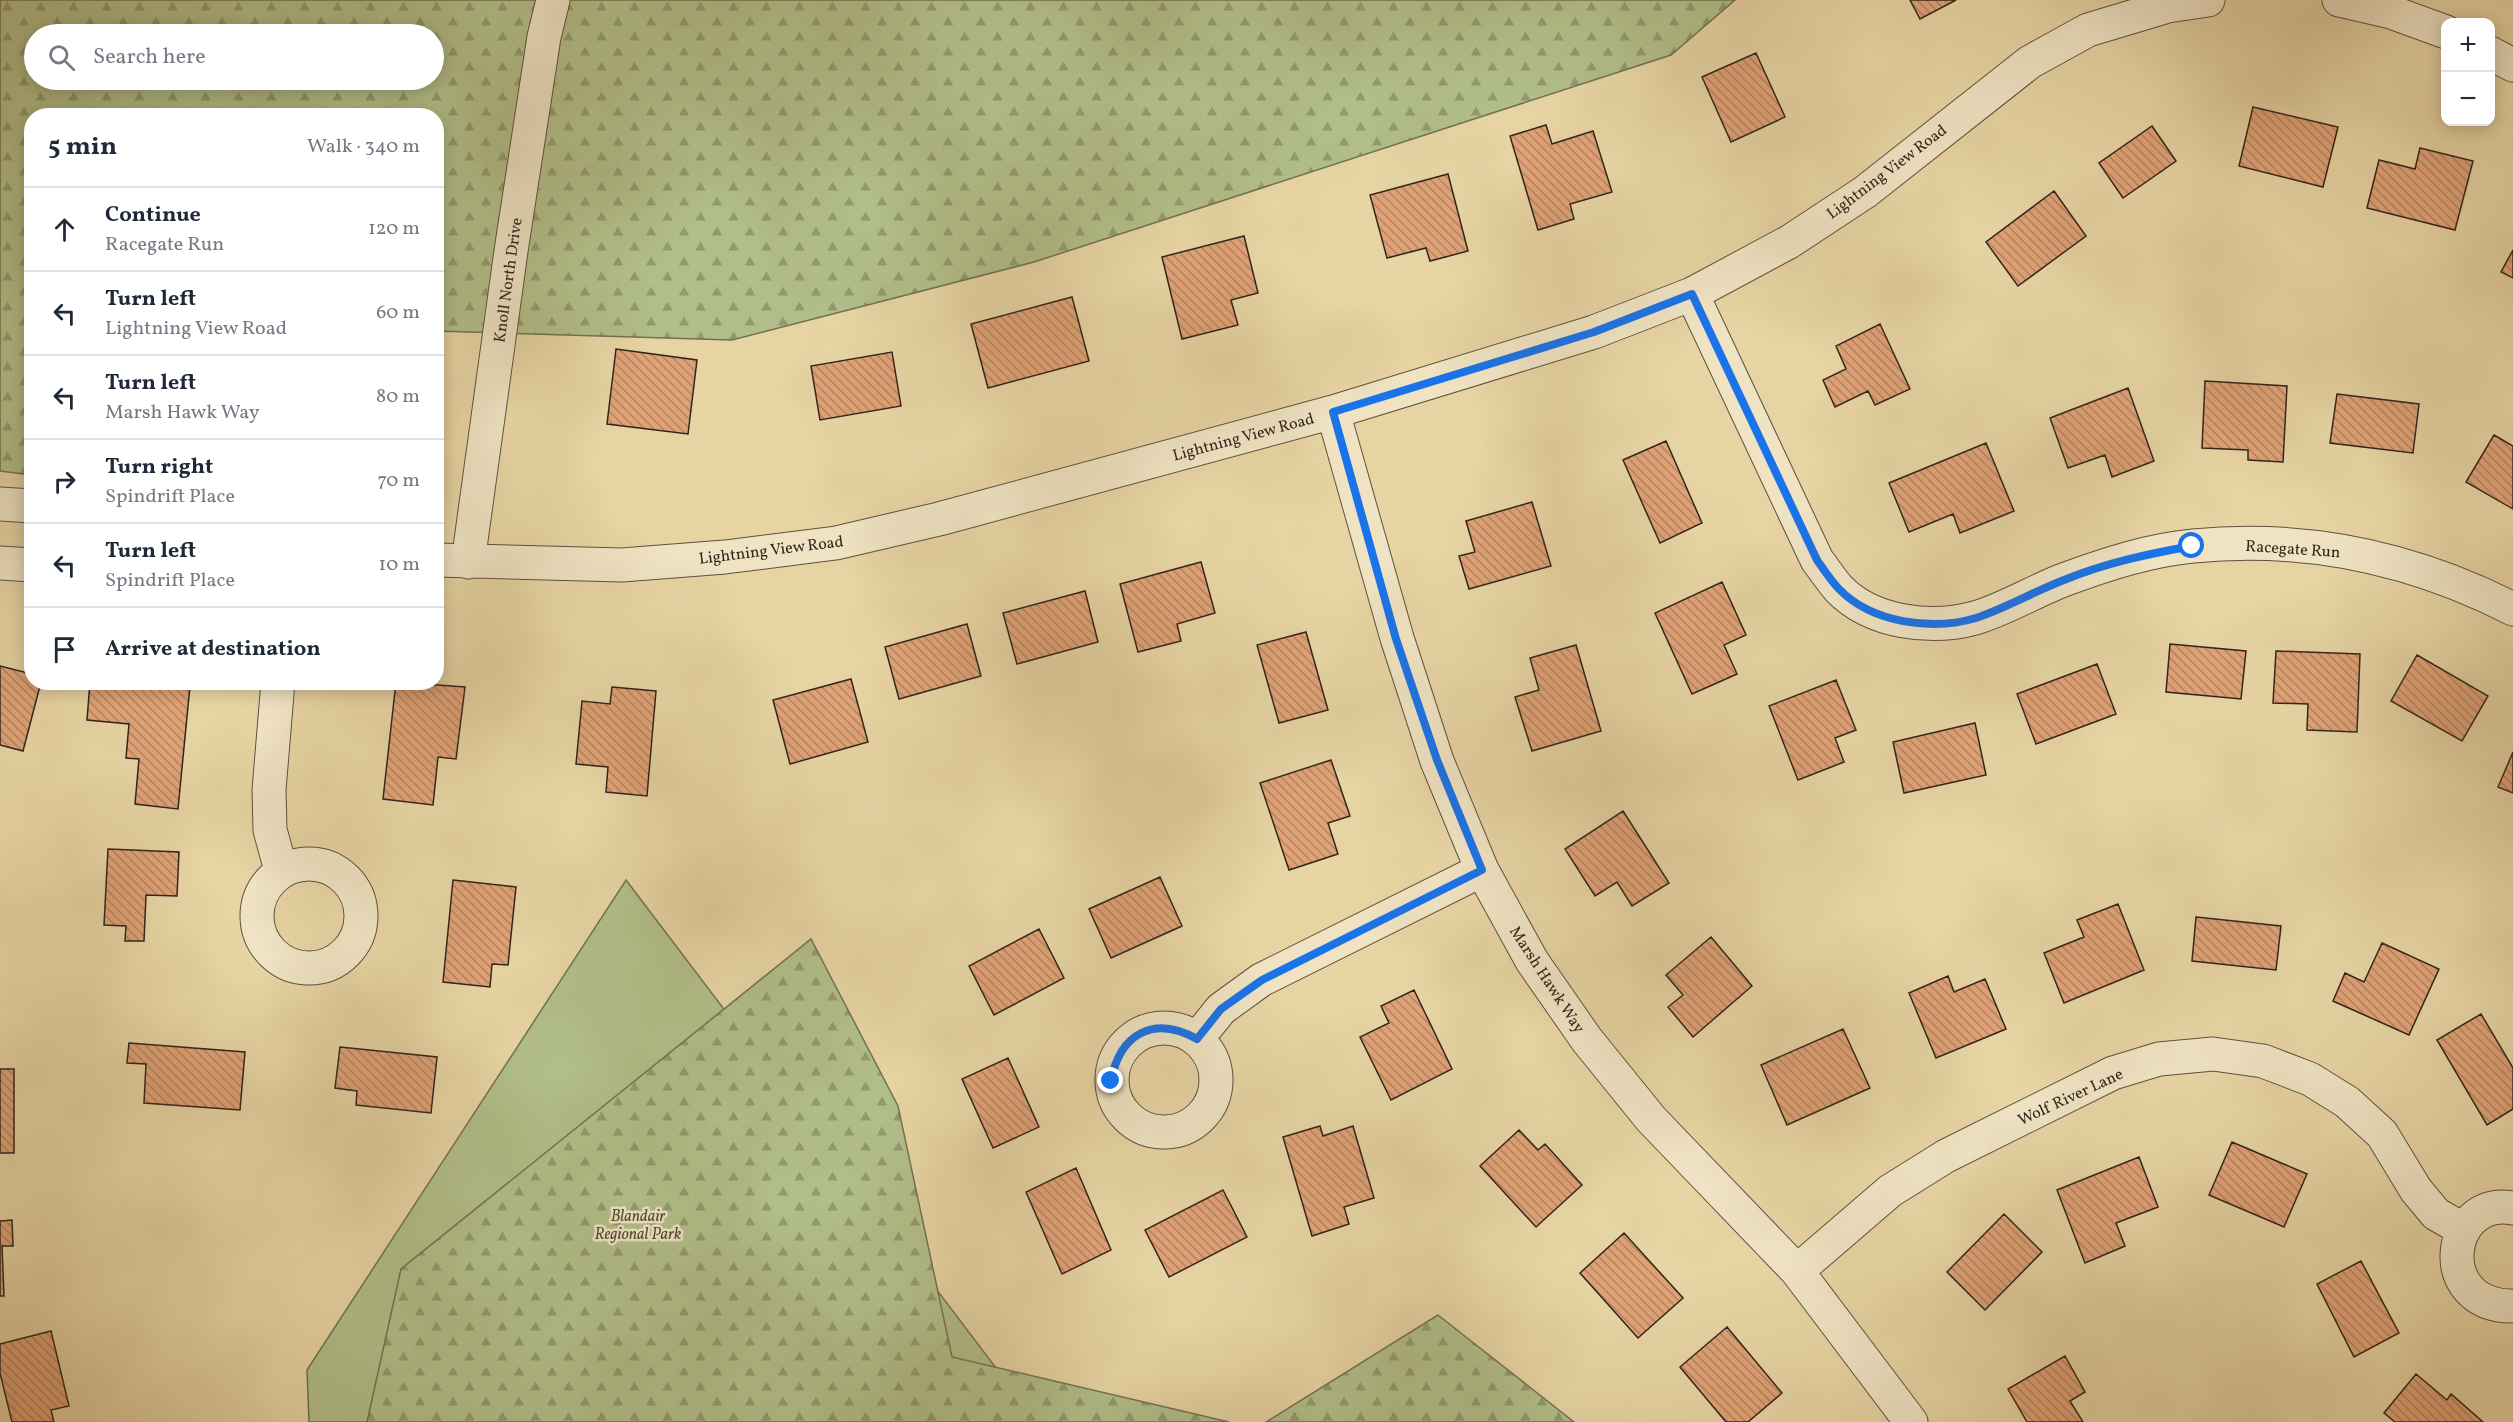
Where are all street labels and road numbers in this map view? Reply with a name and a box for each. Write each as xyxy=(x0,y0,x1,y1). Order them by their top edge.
street label: Lightning View Road xyxy=(1822,120,1952,225)
street label: Knoll North Drive xyxy=(489,216,529,344)
street label: Lightning View Road xyxy=(1170,408,1317,467)
street label: Lightning View Road xyxy=(698,531,845,571)
street label: Racegate Run xyxy=(2245,536,2341,564)
street label: Marsh Hawk Way xyxy=(1503,922,1589,1038)
street label: Wolf River Lane xyxy=(2015,1064,2127,1132)

